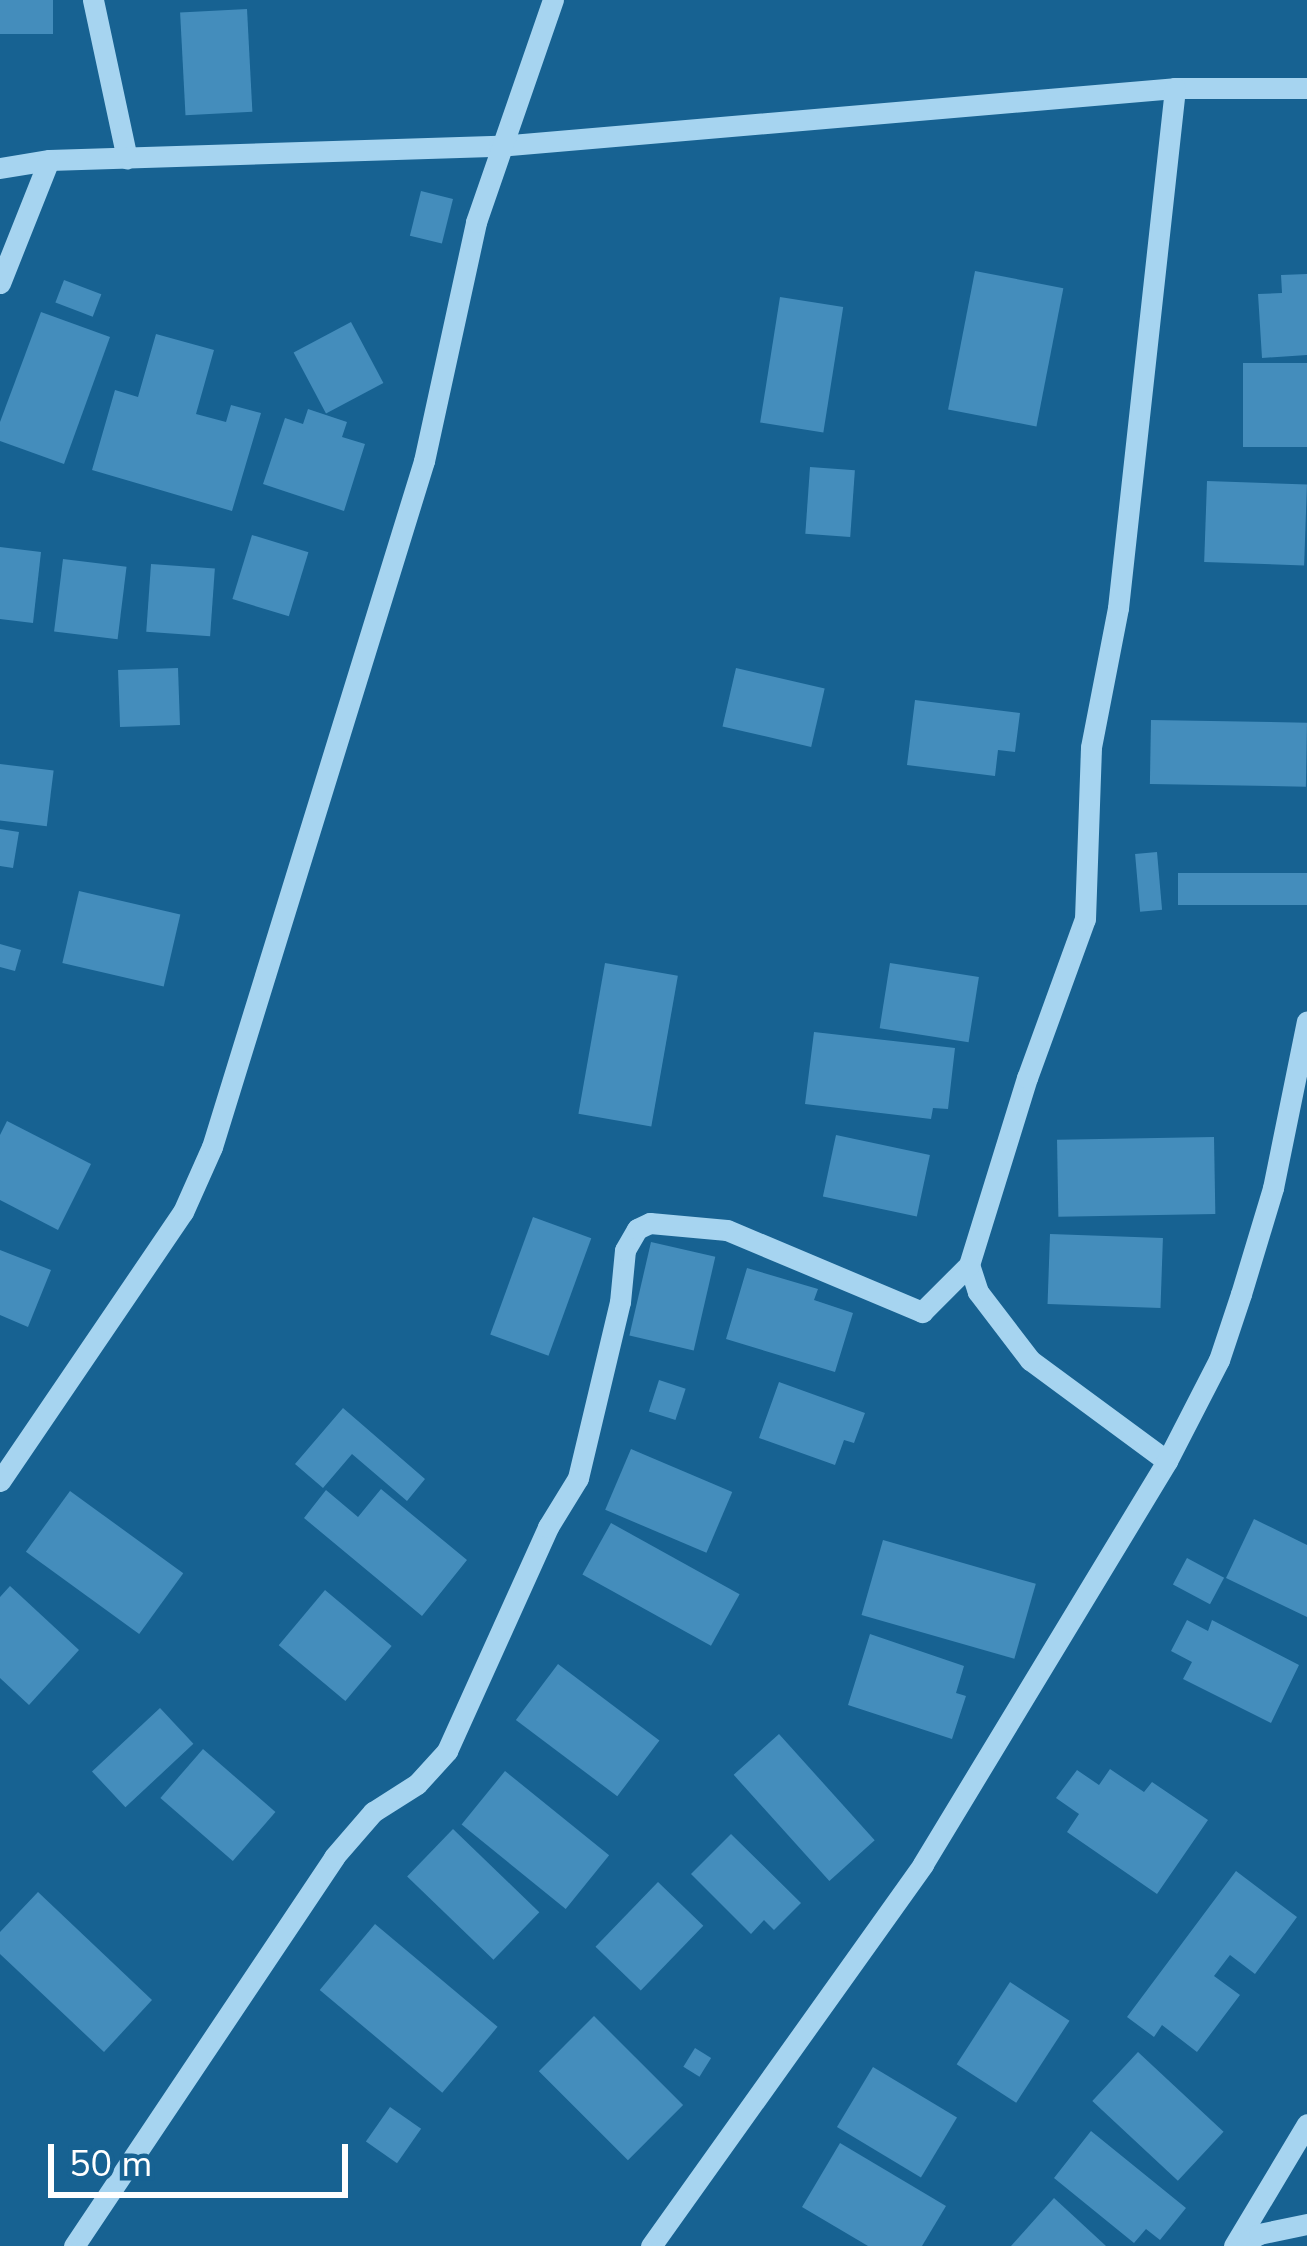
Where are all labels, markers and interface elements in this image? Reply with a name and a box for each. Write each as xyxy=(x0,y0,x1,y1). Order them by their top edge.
scale bar xyxy=(54,2120,354,2194)
text: 50 m xyxy=(69,2140,152,2189)

